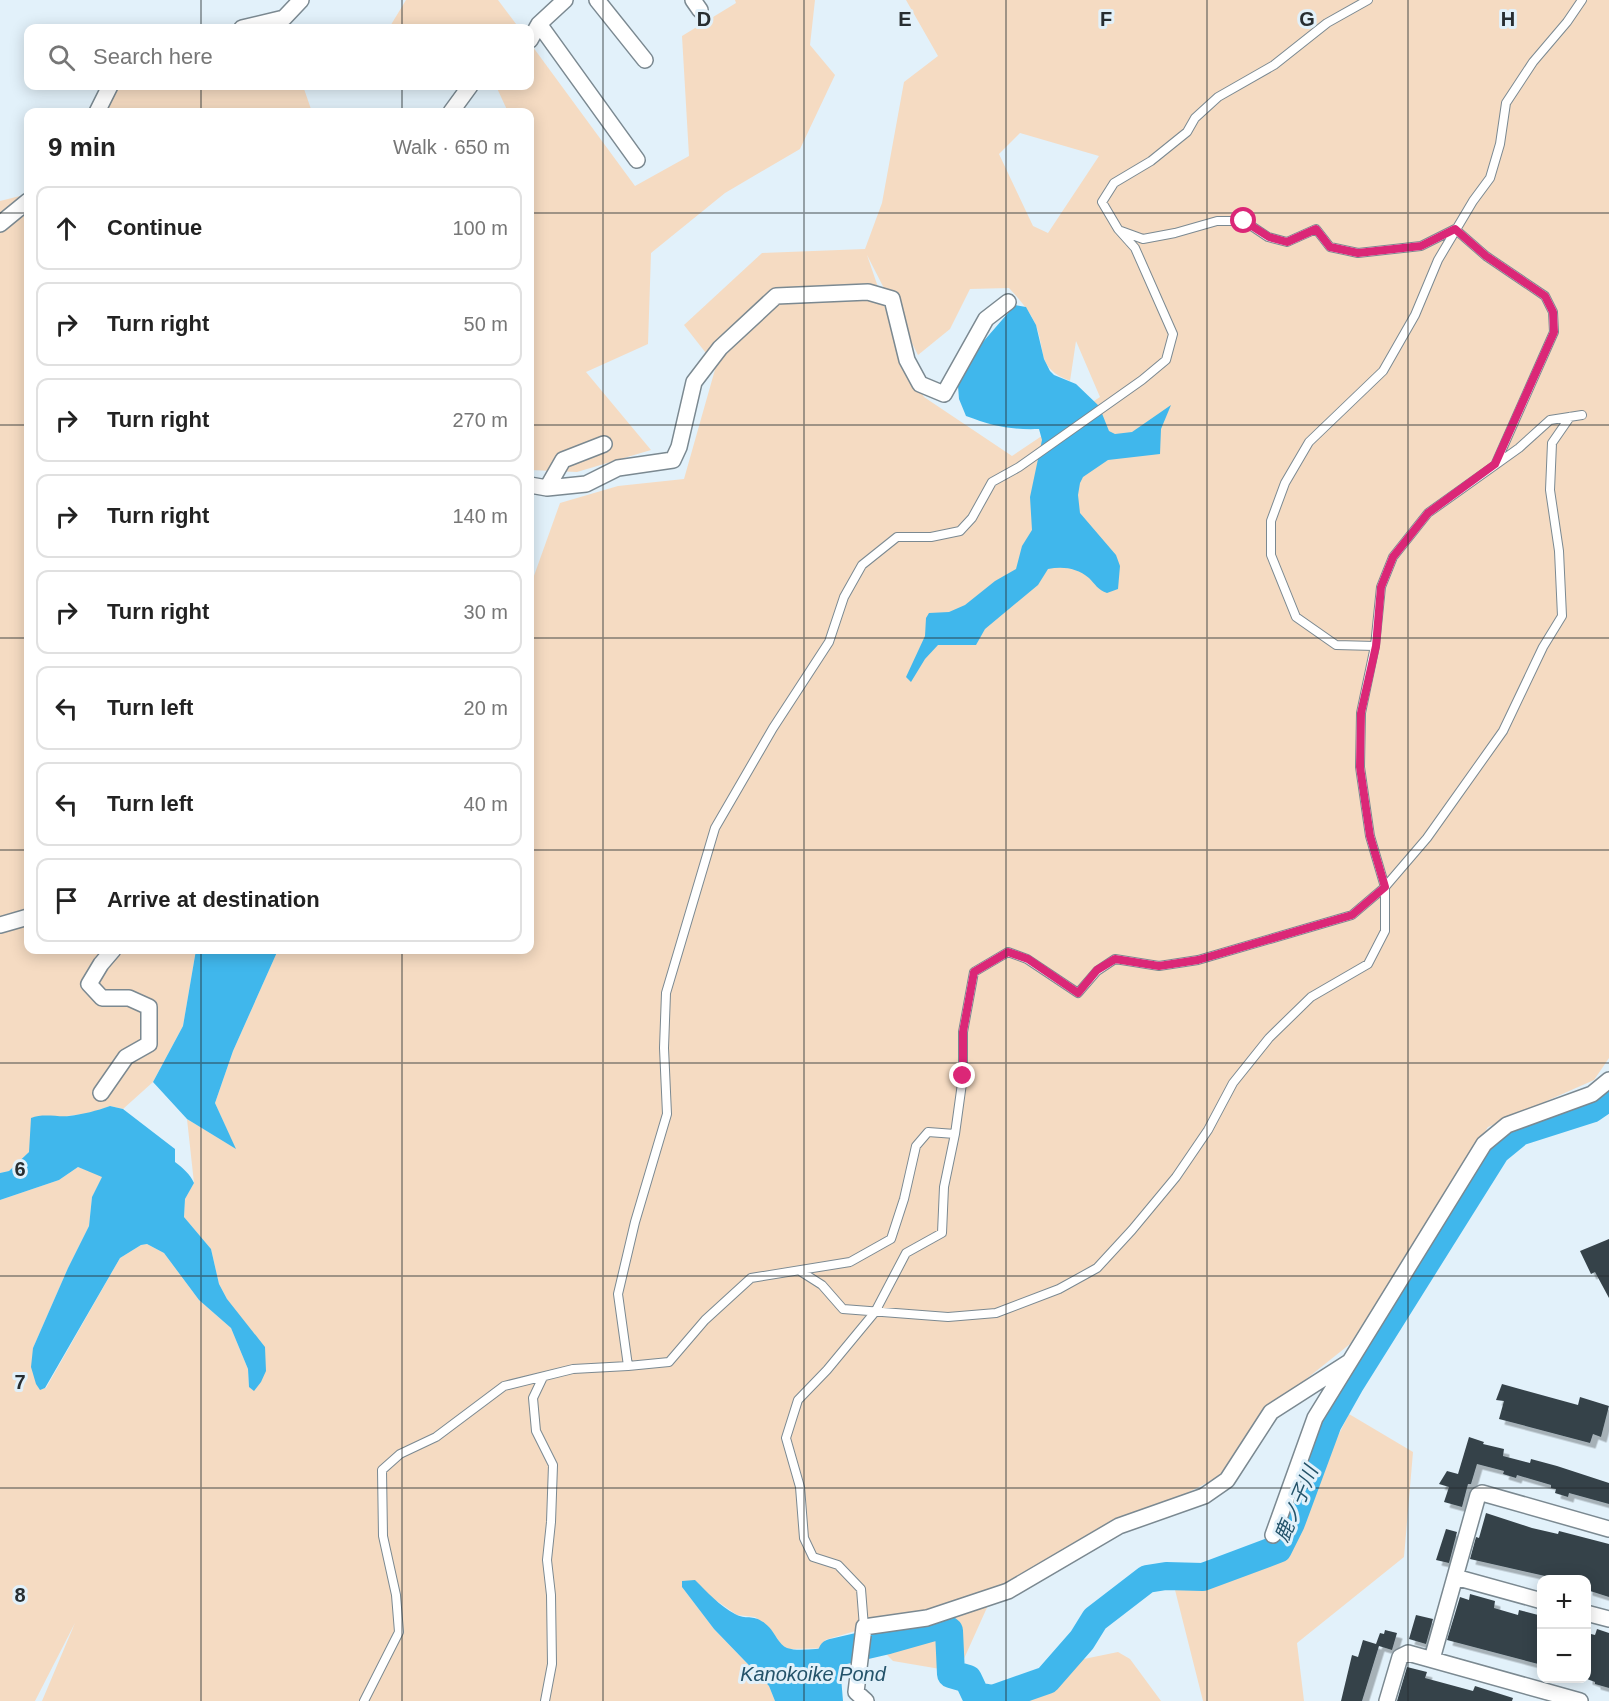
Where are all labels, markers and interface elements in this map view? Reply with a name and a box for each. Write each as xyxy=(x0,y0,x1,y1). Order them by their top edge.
text: D xyxy=(697,8,711,30)
text: E xyxy=(898,8,912,30)
text: F xyxy=(1100,8,1112,30)
text: G xyxy=(1299,8,1315,30)
text: H xyxy=(1501,8,1515,30)
search box xyxy=(24,24,534,90)
icon: search xyxy=(45,41,78,74)
text: Search here xyxy=(93,44,213,69)
text: 9 min xyxy=(48,132,116,162)
text: Walk · 650 m xyxy=(393,136,510,158)
route start xyxy=(1230,207,1256,233)
icon: ahead xyxy=(50,212,83,245)
text: Continue xyxy=(107,215,202,240)
text: 100 m xyxy=(452,217,508,239)
icon: right xyxy=(50,308,83,341)
text: Turn right xyxy=(107,311,209,336)
text: 50 m xyxy=(464,313,508,335)
icon: right xyxy=(50,404,83,437)
text: Turn right xyxy=(107,407,209,432)
text: 270 m xyxy=(452,409,508,431)
icon: right xyxy=(50,500,83,533)
text: Turn right xyxy=(107,503,209,528)
text: 140 m xyxy=(452,505,508,527)
icon: right xyxy=(50,596,83,629)
text: Turn right xyxy=(107,599,209,624)
text: 30 m xyxy=(464,601,508,623)
icon: left xyxy=(50,692,83,725)
text: Turn left xyxy=(107,695,193,720)
text: 20 m xyxy=(464,697,508,719)
icon: left xyxy=(50,788,83,821)
text: Turn left xyxy=(107,791,193,816)
text: 40 m xyxy=(464,793,508,815)
icon: arrive xyxy=(50,884,83,917)
text: Arrive at destination xyxy=(107,887,320,912)
route end xyxy=(949,1062,975,1088)
text: 6 xyxy=(14,1158,26,1180)
text: 7 xyxy=(14,1371,26,1393)
water label: 鹿ノ子川 xyxy=(1270,1461,1323,1545)
map controls xyxy=(1537,1575,1591,1683)
button: + xyxy=(1537,1575,1591,1629)
text: 8 xyxy=(14,1584,26,1606)
button: − xyxy=(1537,1629,1591,1683)
water label: Kanokoike Pond xyxy=(740,1663,887,1685)

